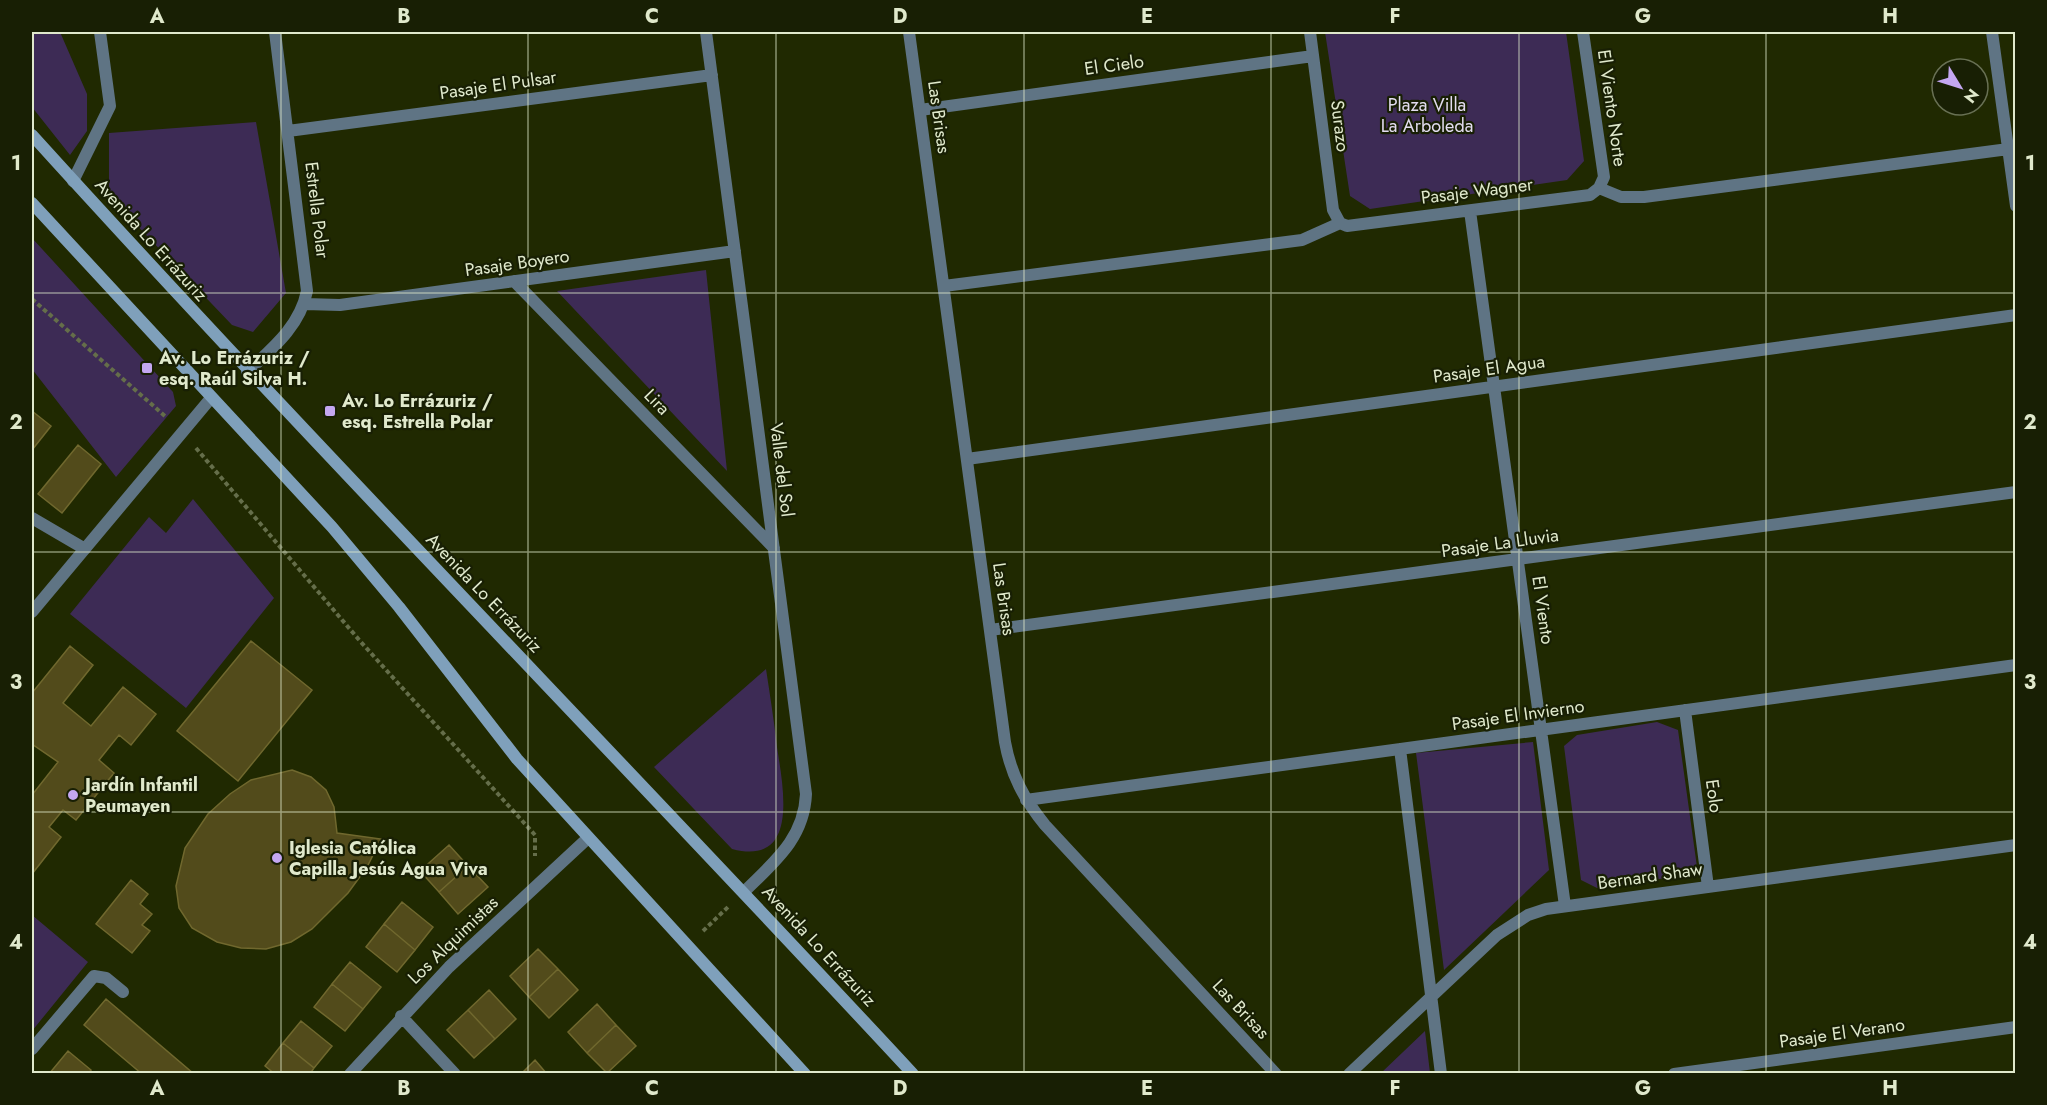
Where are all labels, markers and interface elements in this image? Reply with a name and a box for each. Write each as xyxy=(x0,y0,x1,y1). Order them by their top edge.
text: A xyxy=(149,2,165,31)
text: B xyxy=(397,2,411,31)
text: C xyxy=(645,2,659,31)
text: D xyxy=(893,2,907,31)
text: E xyxy=(1141,2,1153,31)
text: F xyxy=(1389,2,1401,31)
text: G xyxy=(1635,2,1651,31)
text: H xyxy=(1882,2,1898,31)
street label: El Cielo xyxy=(1083,48,1146,82)
street label: El Viento Norte xyxy=(1591,48,1633,168)
north arrow xyxy=(1930,57,1990,117)
street label: Pasaje El Pulsar xyxy=(438,64,559,106)
street label: Las Brisas xyxy=(921,79,957,155)
text: N xyxy=(1958,84,1984,108)
park label: Plaza Villa La Arboleda xyxy=(1381,92,1473,139)
street label: Surazo xyxy=(1324,99,1356,154)
text: 1 xyxy=(11,149,21,178)
text: 1 xyxy=(2025,149,2035,178)
street label: Estrella Polar xyxy=(298,160,336,261)
street label: Pasaje Wagner xyxy=(1419,171,1535,211)
street label: Avenida Lo Errázuriz xyxy=(89,173,214,308)
street label: Pasaje Boyero xyxy=(463,243,571,283)
place label: Av. Lo Errázuriz / esq. Raúl Silva H. xyxy=(158,345,310,392)
street label: Pasaje El Agua xyxy=(1431,348,1547,390)
marker: Av. Lo Errázuriz / esq. Raúl Silva H. xyxy=(140,361,154,375)
street label: Lira xyxy=(638,383,676,421)
place label: Av. Lo Errázuriz / esq. Estrella Polar xyxy=(341,388,494,435)
marker: Av. Lo Errázuriz / esq. Estrella Polar xyxy=(323,404,337,418)
text: 2 xyxy=(9,408,23,437)
text: 2 xyxy=(2023,408,2037,437)
street label: Valle del Sol xyxy=(763,421,801,519)
street label: Pasaje La Lluvia xyxy=(1440,522,1560,564)
street label: Avenida Lo Errázuriz xyxy=(420,527,548,659)
street label: Las Brisas xyxy=(986,561,1022,637)
street label: El Viento xyxy=(1525,574,1561,646)
text: 3 xyxy=(10,668,22,697)
text: 3 xyxy=(2024,668,2036,697)
street label: Pasaje El Invierno xyxy=(1450,693,1586,737)
place label: Jardín Infantil Peumayen xyxy=(82,772,198,819)
street label: Eolo xyxy=(1699,778,1729,815)
marker: Jardín Infantil Peumayen xyxy=(66,788,80,802)
place label: Iglesia Católica Capilla Jesús Agua Viva xyxy=(289,835,488,882)
marker: Iglesia Católica Capilla Jesús Agua Viva xyxy=(270,851,284,865)
street label: Bernard Shaw xyxy=(1596,856,1705,896)
street label: Avenida Lo Errázuriz xyxy=(756,880,883,1013)
street label: Los Alquimistas xyxy=(402,890,504,990)
text: 4 xyxy=(9,928,23,957)
text: 4 xyxy=(2023,928,2037,957)
street label: Las Brisas xyxy=(1206,973,1276,1045)
street label: Pasaje El Verano xyxy=(1778,1011,1907,1055)
text: A xyxy=(149,1074,165,1103)
text: B xyxy=(397,1074,411,1103)
text: C xyxy=(645,1074,659,1103)
text: D xyxy=(893,1074,907,1103)
text: E xyxy=(1141,1074,1153,1103)
text: F xyxy=(1389,1074,1401,1103)
text: G xyxy=(1635,1074,1651,1103)
text: H xyxy=(1882,1074,1898,1103)

